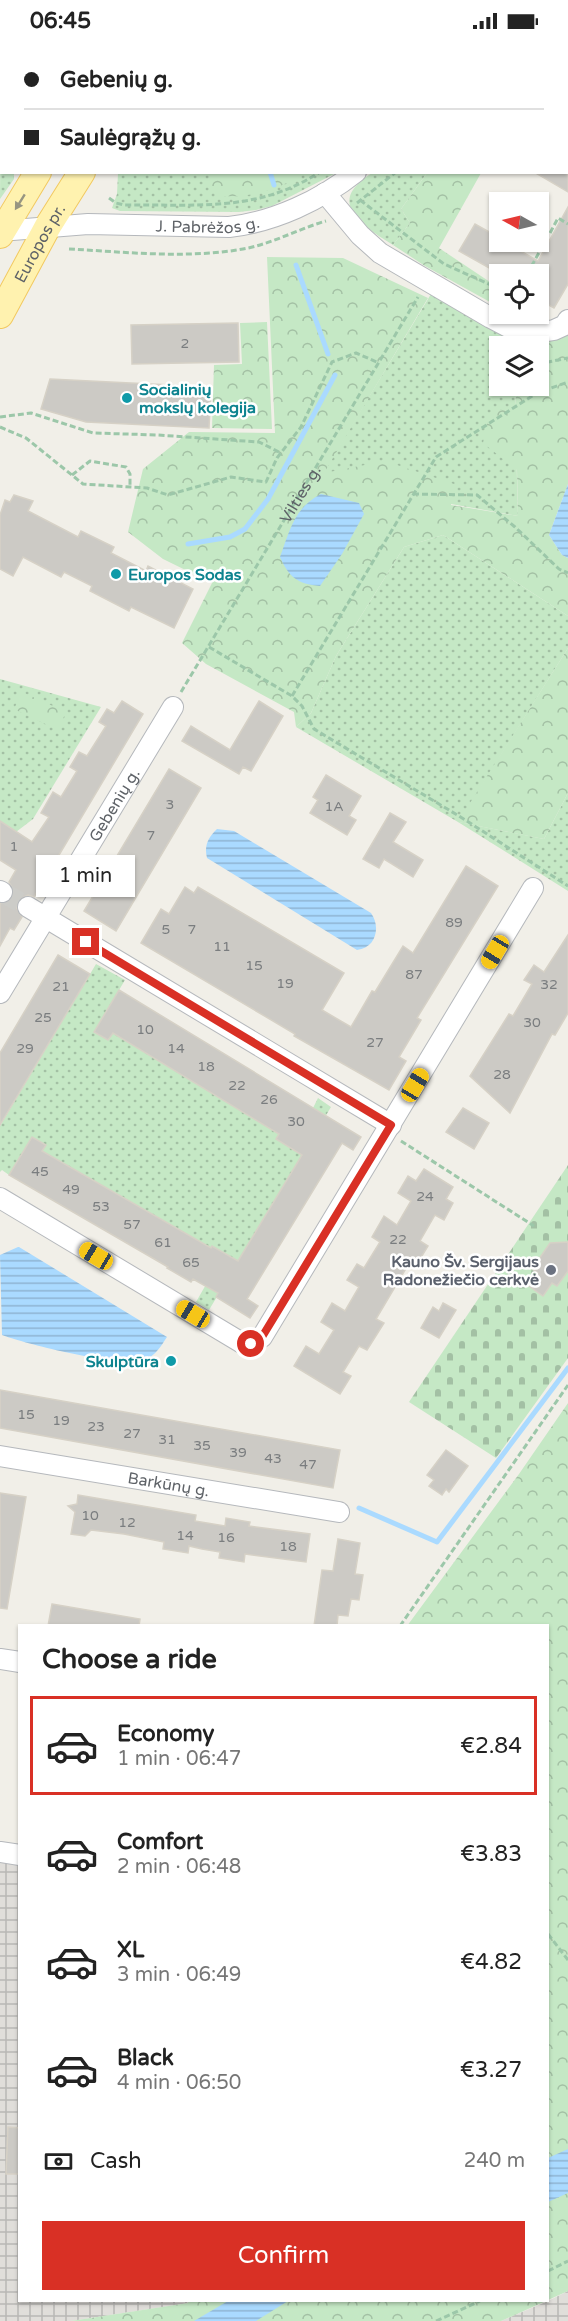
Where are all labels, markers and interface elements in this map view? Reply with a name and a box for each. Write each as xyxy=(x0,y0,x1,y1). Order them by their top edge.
text: 06:45 xyxy=(30,8,91,34)
text: Gebenių g. xyxy=(60,67,173,93)
text: Saulėgrąžų g. xyxy=(60,125,201,151)
north arrow xyxy=(489,192,549,252)
map controls xyxy=(489,192,549,396)
one-way arrow xyxy=(15,194,26,210)
street label: Europos pr. xyxy=(10,201,70,286)
street label: J. Pabrėžos g. xyxy=(155,213,262,238)
button: locate xyxy=(489,264,549,324)
house number: 2 xyxy=(181,335,189,352)
button: layers xyxy=(489,336,549,396)
place label: Socialinių mokslų kolegija xyxy=(139,380,256,418)
marker: Socialinių mokslų kolegija xyxy=(120,391,134,405)
street label: Vilties g. xyxy=(276,462,326,527)
place label: Europos Sodas xyxy=(128,565,242,585)
marker: Europos Sodas xyxy=(109,567,123,581)
street label: Gebenių g. xyxy=(85,765,145,846)
house number: 3 xyxy=(166,796,174,813)
house number: 1A xyxy=(324,798,344,815)
house number: 7 xyxy=(147,827,155,844)
house number: 1 xyxy=(10,838,18,855)
callout: 1 min xyxy=(36,855,136,897)
text: 1 min xyxy=(59,864,112,888)
house number: 89 xyxy=(445,914,463,931)
house number: 5 xyxy=(162,921,170,938)
house number: 7 xyxy=(188,921,196,938)
route end xyxy=(72,928,99,955)
car xyxy=(478,932,512,972)
house number: 11 xyxy=(213,938,231,955)
house number: 15 xyxy=(245,957,263,974)
house number: 87 xyxy=(405,966,423,983)
house number: 19 xyxy=(276,975,294,992)
house number: 32 xyxy=(540,976,558,993)
house number: 21 xyxy=(52,978,70,995)
house number: 25 xyxy=(34,1009,52,1026)
house number: 30 xyxy=(523,1014,541,1031)
house number: 10 xyxy=(136,1021,154,1038)
house number: 27 xyxy=(366,1034,384,1051)
house number: 29 xyxy=(16,1040,34,1057)
house number: 14 xyxy=(167,1040,185,1057)
house number: 18 xyxy=(197,1058,215,1075)
car xyxy=(398,1065,432,1105)
house number: 28 xyxy=(493,1066,511,1083)
house number: 22 xyxy=(228,1077,246,1094)
house number: 26 xyxy=(260,1091,278,1108)
house number: 30 xyxy=(287,1113,305,1130)
house number: 45 xyxy=(31,1163,49,1180)
house number: 49 xyxy=(62,1181,80,1198)
house number: 24 xyxy=(416,1188,434,1205)
house number: 53 xyxy=(92,1198,110,1215)
house number: 57 xyxy=(123,1216,141,1233)
house number: 22 xyxy=(389,1231,407,1248)
house number: 61 xyxy=(154,1234,172,1251)
car xyxy=(76,1239,116,1273)
place label: Kauno Šv. Sergijaus Radonežiečio cerkvė xyxy=(383,1252,539,1290)
house number: 65 xyxy=(182,1254,200,1271)
marker: Kauno Šv. Sergijaus Radonežiečio cerkvė xyxy=(544,1263,558,1277)
car xyxy=(173,1297,213,1331)
route start xyxy=(237,1330,264,1357)
place label: Skulptūra xyxy=(86,1352,159,1372)
marker: Skulptūra xyxy=(164,1354,178,1368)
house number: 15 xyxy=(17,1406,35,1423)
house number: 19 xyxy=(52,1412,70,1429)
house number: 23 xyxy=(87,1418,105,1435)
house number: 27 xyxy=(123,1425,141,1442)
house number: 31 xyxy=(158,1431,176,1448)
house number: 35 xyxy=(193,1437,211,1454)
house number: 39 xyxy=(229,1444,247,1461)
house number: 43 xyxy=(264,1450,282,1467)
house number: 47 xyxy=(299,1456,317,1473)
street label: Barkūnų g. xyxy=(126,1468,211,1501)
house number: 10 xyxy=(81,1507,99,1524)
house number: 12 xyxy=(118,1514,136,1531)
house number: 14 xyxy=(176,1527,194,1544)
house number: 16 xyxy=(217,1529,235,1546)
house number: 18 xyxy=(279,1538,297,1555)
text: Choose a ride xyxy=(42,1643,217,1676)
icon: car xyxy=(45,1719,99,1773)
text: Economy xyxy=(117,1721,214,1747)
text: €2.84 xyxy=(460,1733,522,1759)
text: 1 min · 06:47 xyxy=(117,1747,241,1771)
icon: car xyxy=(45,1827,99,1881)
text: Comfort xyxy=(117,1829,203,1855)
text: €3.83 xyxy=(460,1841,522,1867)
text: 2 min · 06:48 xyxy=(117,1855,241,1879)
icon: car xyxy=(45,1935,99,1989)
text: XL xyxy=(117,1937,144,1963)
text: €4.82 xyxy=(460,1949,522,1975)
text: 3 min · 06:49 xyxy=(117,1963,241,1987)
icon: car xyxy=(45,2043,99,2097)
text: Black xyxy=(117,2045,174,2071)
text: €3.27 xyxy=(460,2057,522,2083)
text: 4 min · 06:50 xyxy=(117,2071,241,2095)
icon: cash xyxy=(42,2145,75,2178)
text: Cash xyxy=(90,2148,142,2174)
text: 240 m xyxy=(464,2149,525,2173)
button: Confirm xyxy=(42,2221,525,2290)

